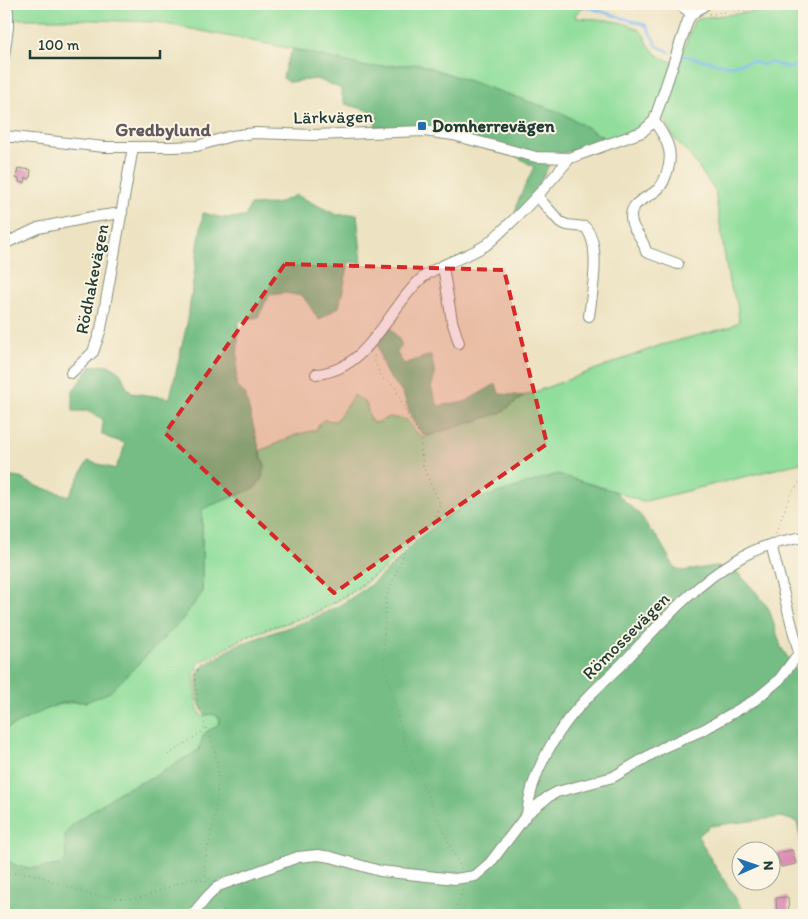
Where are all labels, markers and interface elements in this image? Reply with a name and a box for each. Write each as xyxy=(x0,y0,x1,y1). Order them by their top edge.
scale bar xyxy=(30,28,160,60)
text: 100 m xyxy=(38,36,80,54)
street label: Lärkvägen xyxy=(293,105,374,129)
place label: Domherrevägen xyxy=(432,115,556,137)
district label: Gredbylund xyxy=(115,118,211,141)
marker: Domherrevägen xyxy=(416,120,428,132)
street label: Rödhakevägen xyxy=(71,222,113,336)
street label: Römossevägen xyxy=(578,588,674,684)
north arrow xyxy=(730,842,780,892)
text: N xyxy=(760,861,777,871)

